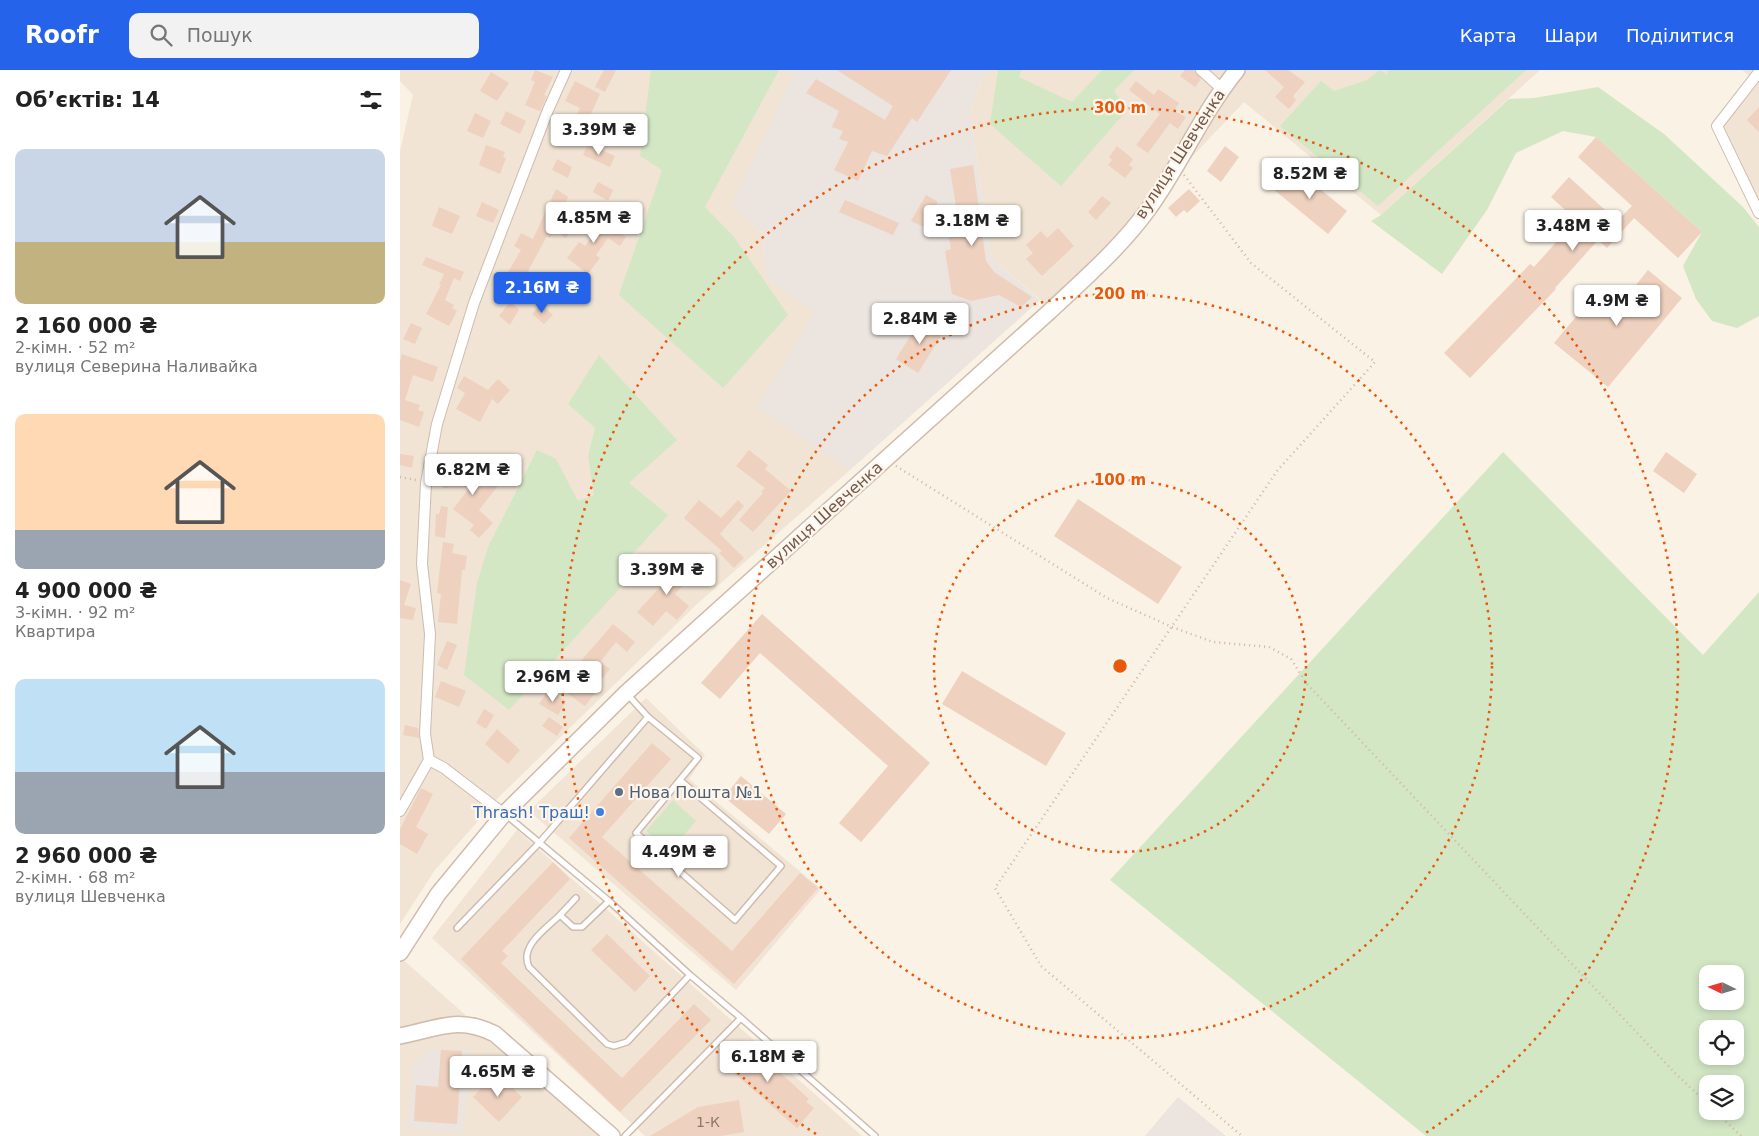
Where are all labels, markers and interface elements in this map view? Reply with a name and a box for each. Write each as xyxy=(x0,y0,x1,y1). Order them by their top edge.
search box xyxy=(129,13,479,58)
text: Roofr xyxy=(25,21,99,49)
icon: search xyxy=(147,21,175,49)
text: Пошук xyxy=(187,24,253,46)
text: Карта xyxy=(1460,25,1516,46)
text: Шари xyxy=(1544,25,1598,46)
text: Поділитися xyxy=(1626,25,1734,46)
icon: filters xyxy=(357,86,385,114)
street label: вулиця Шевченка xyxy=(1131,86,1229,222)
text: Об’єктів: 14 xyxy=(15,88,160,112)
text: 300 m xyxy=(1094,99,1146,117)
pin: 3.39M ₴ xyxy=(553,114,645,156)
text: 3.39M ₴ xyxy=(562,120,636,139)
pin: 8.52M ₴ xyxy=(1264,158,1356,200)
text: 8.52M ₴ xyxy=(1273,164,1347,183)
icon: home xyxy=(155,182,245,272)
pin: 4.85M ₴ xyxy=(548,202,640,244)
pin: 3.18M ₴ xyxy=(926,204,1018,247)
text: 4.85M ₴ xyxy=(557,208,631,227)
pin: 3.48M ₴ xyxy=(1527,210,1619,252)
text: 3.18M ₴ xyxy=(935,211,1009,230)
text: 3.48M ₴ xyxy=(1536,216,1610,235)
pin: 2.16M ₴ xyxy=(496,272,588,314)
text: 2.16M ₴ xyxy=(505,278,579,297)
pin: 4.9M ₴ xyxy=(1576,284,1658,327)
text: 200 m xyxy=(1094,285,1146,303)
text: 4.9M ₴ xyxy=(1585,291,1649,310)
pin: 2.84M ₴ xyxy=(874,302,966,345)
text: 2.84M ₴ xyxy=(883,309,957,328)
text: 2 160 000 ₴ xyxy=(15,314,157,338)
text: 2-кімн. · 52 m² xyxy=(15,338,135,357)
text: вулиця Северина Наливайка xyxy=(15,357,258,376)
icon: home xyxy=(155,447,245,537)
pin: 6.82M ₴ xyxy=(427,454,519,496)
street label: вулиця Шевченка xyxy=(762,458,886,572)
text: 6.82M ₴ xyxy=(436,460,510,479)
text: 100 m xyxy=(1094,471,1146,489)
pin: 3.39M ₴ xyxy=(621,554,713,596)
text: 3.39M ₴ xyxy=(630,560,704,579)
text: 4 900 000 ₴ xyxy=(15,579,157,603)
text: 3-кімн. · 92 m² xyxy=(15,603,135,622)
text: Квартира xyxy=(15,622,95,641)
centre of rings xyxy=(1111,657,1129,675)
pin: 2.96M ₴ xyxy=(507,660,599,703)
text: 2.96M ₴ xyxy=(516,667,590,686)
icon: home xyxy=(155,712,245,802)
place label: Нова Пошта №1 xyxy=(629,783,763,802)
marker: Нова Пошта №1 xyxy=(613,786,625,798)
place label: Thrash! Траш! xyxy=(472,803,590,822)
marker: Thrash! Траш! xyxy=(594,806,606,818)
pin: 4.49M ₴ xyxy=(633,836,725,878)
text: 4.49M ₴ xyxy=(642,842,716,861)
text: 2 960 000 ₴ xyxy=(15,844,157,868)
text: 2-кімн. · 68 m² xyxy=(15,868,135,887)
text: вулиця Шевченка xyxy=(15,887,166,906)
north arrow xyxy=(1699,965,1744,1010)
map controls xyxy=(1699,965,1744,1120)
button: locate xyxy=(1699,1020,1744,1065)
pin: 6.18M ₴ xyxy=(722,1040,814,1083)
text: 6.18M ₴ xyxy=(731,1047,805,1066)
pin: 4.65M ₴ xyxy=(452,1056,544,1098)
text: 4.65M ₴ xyxy=(461,1062,535,1081)
button: layers xyxy=(1699,1075,1744,1120)
house number: 1-К xyxy=(696,1114,720,1130)

